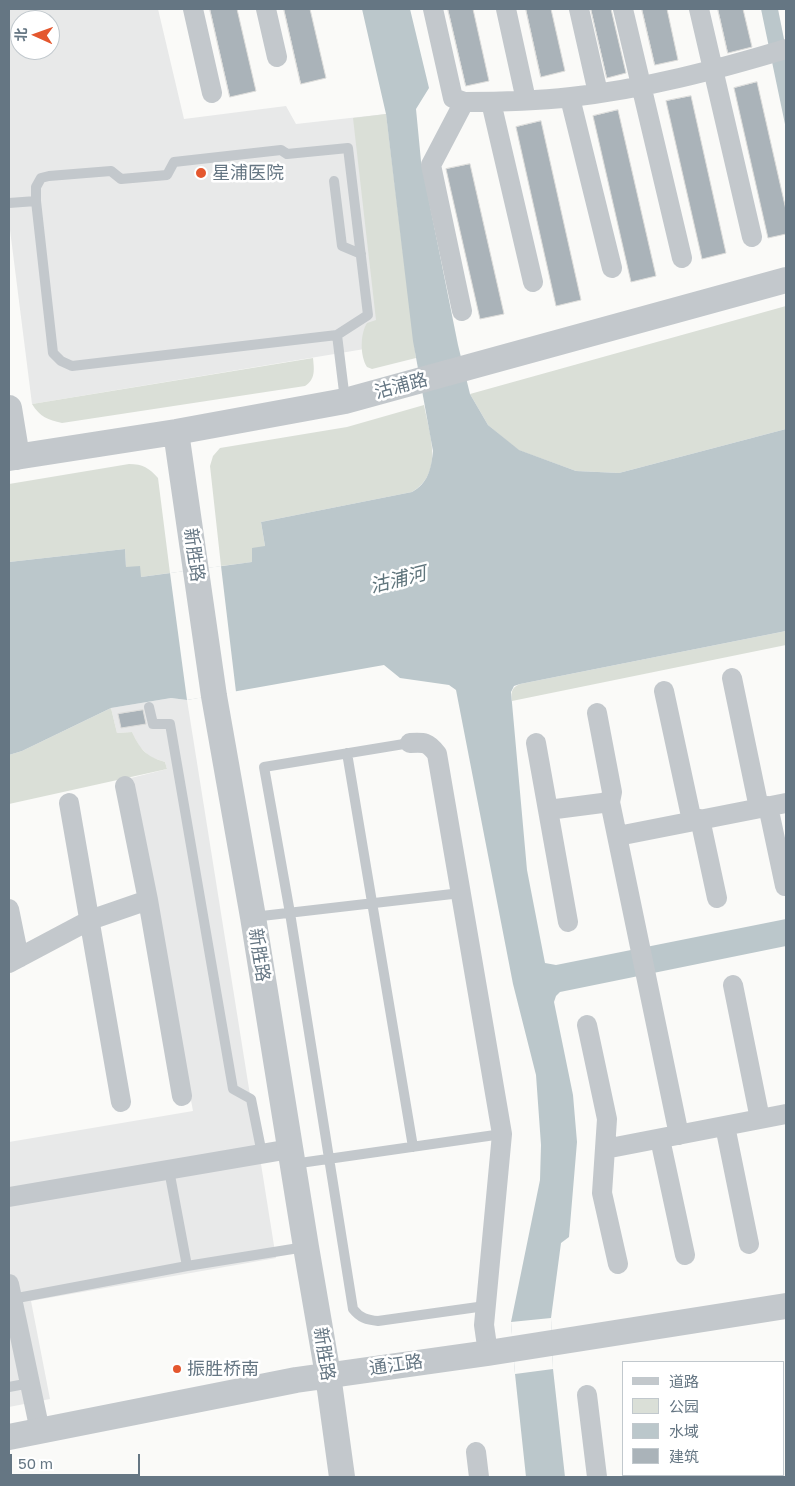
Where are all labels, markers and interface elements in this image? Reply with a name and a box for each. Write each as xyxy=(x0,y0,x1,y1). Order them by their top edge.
north arrow xyxy=(10,10,60,60)
text: 北 xyxy=(12,27,29,42)
place label: 星浦医院 xyxy=(212,162,284,184)
marker: 星浦医院 xyxy=(194,166,208,180)
street label: 沽浦路 xyxy=(372,369,430,403)
street label: 新胜路 xyxy=(180,527,208,583)
water label: 沽浦河 xyxy=(368,562,428,598)
street label: 新胜路 xyxy=(244,927,274,983)
street label: 新胜路 xyxy=(309,1326,339,1382)
street label: 通江路 xyxy=(368,1351,424,1379)
place label: 振胜桥南 xyxy=(187,1358,259,1380)
legend xyxy=(622,1361,785,1476)
marker: 振胜桥南 xyxy=(171,1363,183,1375)
text: 道路 xyxy=(669,1372,699,1390)
text: 公园 xyxy=(669,1397,699,1415)
text: 水域 xyxy=(669,1422,699,1440)
scale bar xyxy=(12,1444,142,1476)
text: 建筑 xyxy=(669,1447,699,1465)
text: 50 m xyxy=(18,1454,53,1472)

